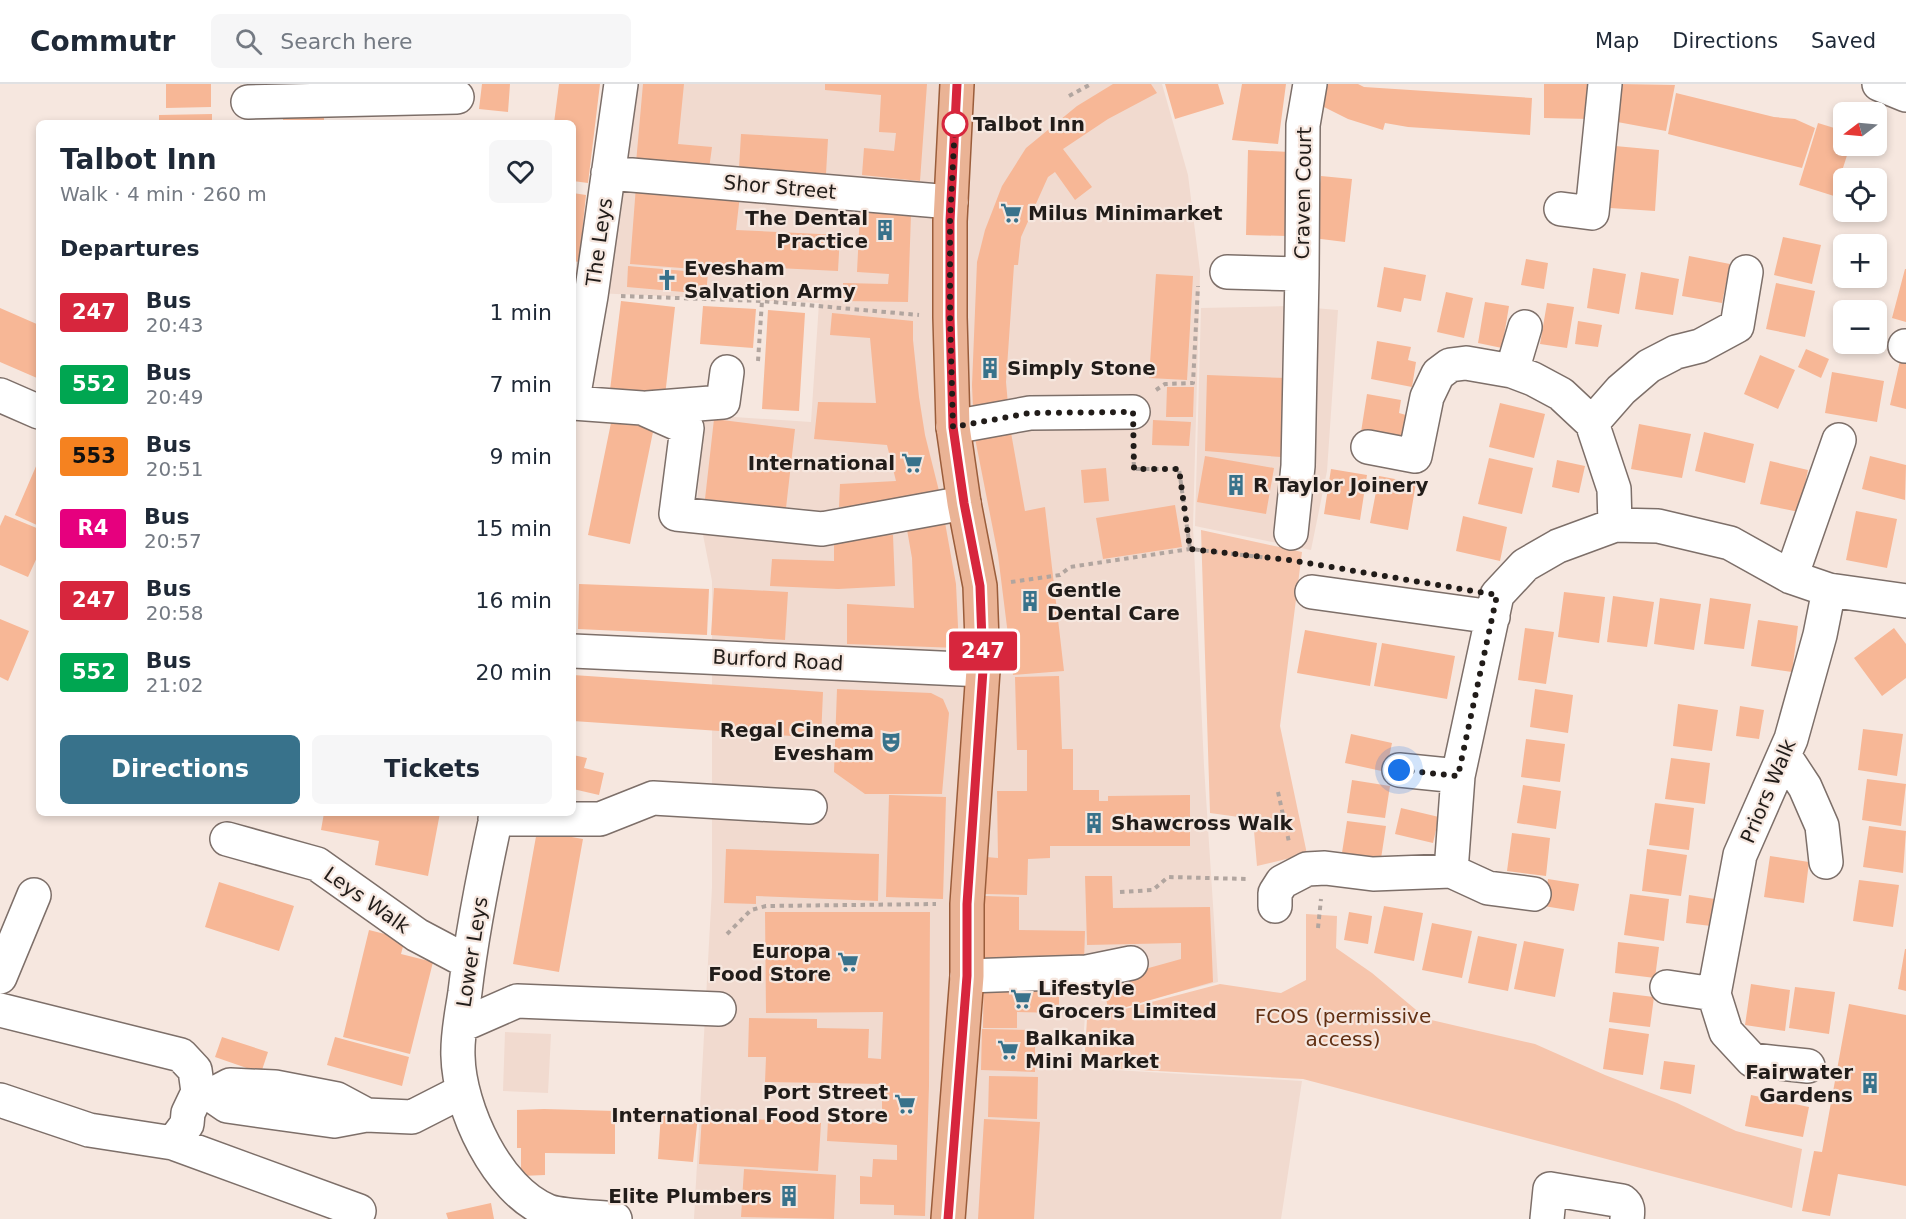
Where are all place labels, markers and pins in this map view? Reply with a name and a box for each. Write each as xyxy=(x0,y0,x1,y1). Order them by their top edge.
marker: Talbot Inn xyxy=(942,111,968,137)
place label: Talbot Inn xyxy=(973,112,1085,136)
supermarket icon: Milus Minimarket xyxy=(999,201,1023,225)
place label: Milus Minimarket xyxy=(1028,201,1223,225)
place label: The Dental Practice xyxy=(745,206,868,253)
building icon: The Dental Practice xyxy=(873,218,897,242)
place label: Evesham Salvation Army xyxy=(684,256,856,303)
church icon: Evesham Salvation Army xyxy=(655,268,679,292)
building icon: Simply Stone xyxy=(978,356,1002,380)
place label: Simply Stone xyxy=(1007,356,1156,380)
place label: International xyxy=(748,451,895,475)
supermarket icon: International xyxy=(900,451,924,475)
building icon: R Taylor Joinery xyxy=(1224,473,1248,497)
place label: R Taylor Joinery xyxy=(1253,473,1429,497)
place label: Gentle Dental Care xyxy=(1047,578,1180,625)
building icon: Gentle Dental Care xyxy=(1018,589,1042,613)
place label: Regal Cinema Evesham xyxy=(720,718,874,765)
theatre icon: Regal Cinema Evesham xyxy=(879,730,903,754)
building icon: Shawcross Walk xyxy=(1082,811,1106,835)
place label: Shawcross Walk xyxy=(1111,811,1294,835)
place label: Europa Food Store xyxy=(708,939,831,986)
supermarket icon: Europa Food Store xyxy=(836,950,860,974)
place label: Lifestyle Grocers Limited xyxy=(1038,976,1217,1023)
supermarket icon: Lifestyle Grocers Limited xyxy=(1009,987,1033,1011)
place label: Balkanika Mini Market xyxy=(1025,1026,1159,1073)
supermarket icon: Balkanika Mini Market xyxy=(996,1038,1020,1062)
place label: Fairwater Gardens xyxy=(1745,1060,1853,1107)
building icon: Fairwater Gardens xyxy=(1858,1071,1882,1095)
place label: Port Street International Food Store xyxy=(611,1080,888,1127)
supermarket icon: Port Street International Food Store xyxy=(893,1092,917,1116)
place label: Elite Plumbers xyxy=(608,1184,772,1208)
building icon: Elite Plumbers xyxy=(777,1184,801,1208)

